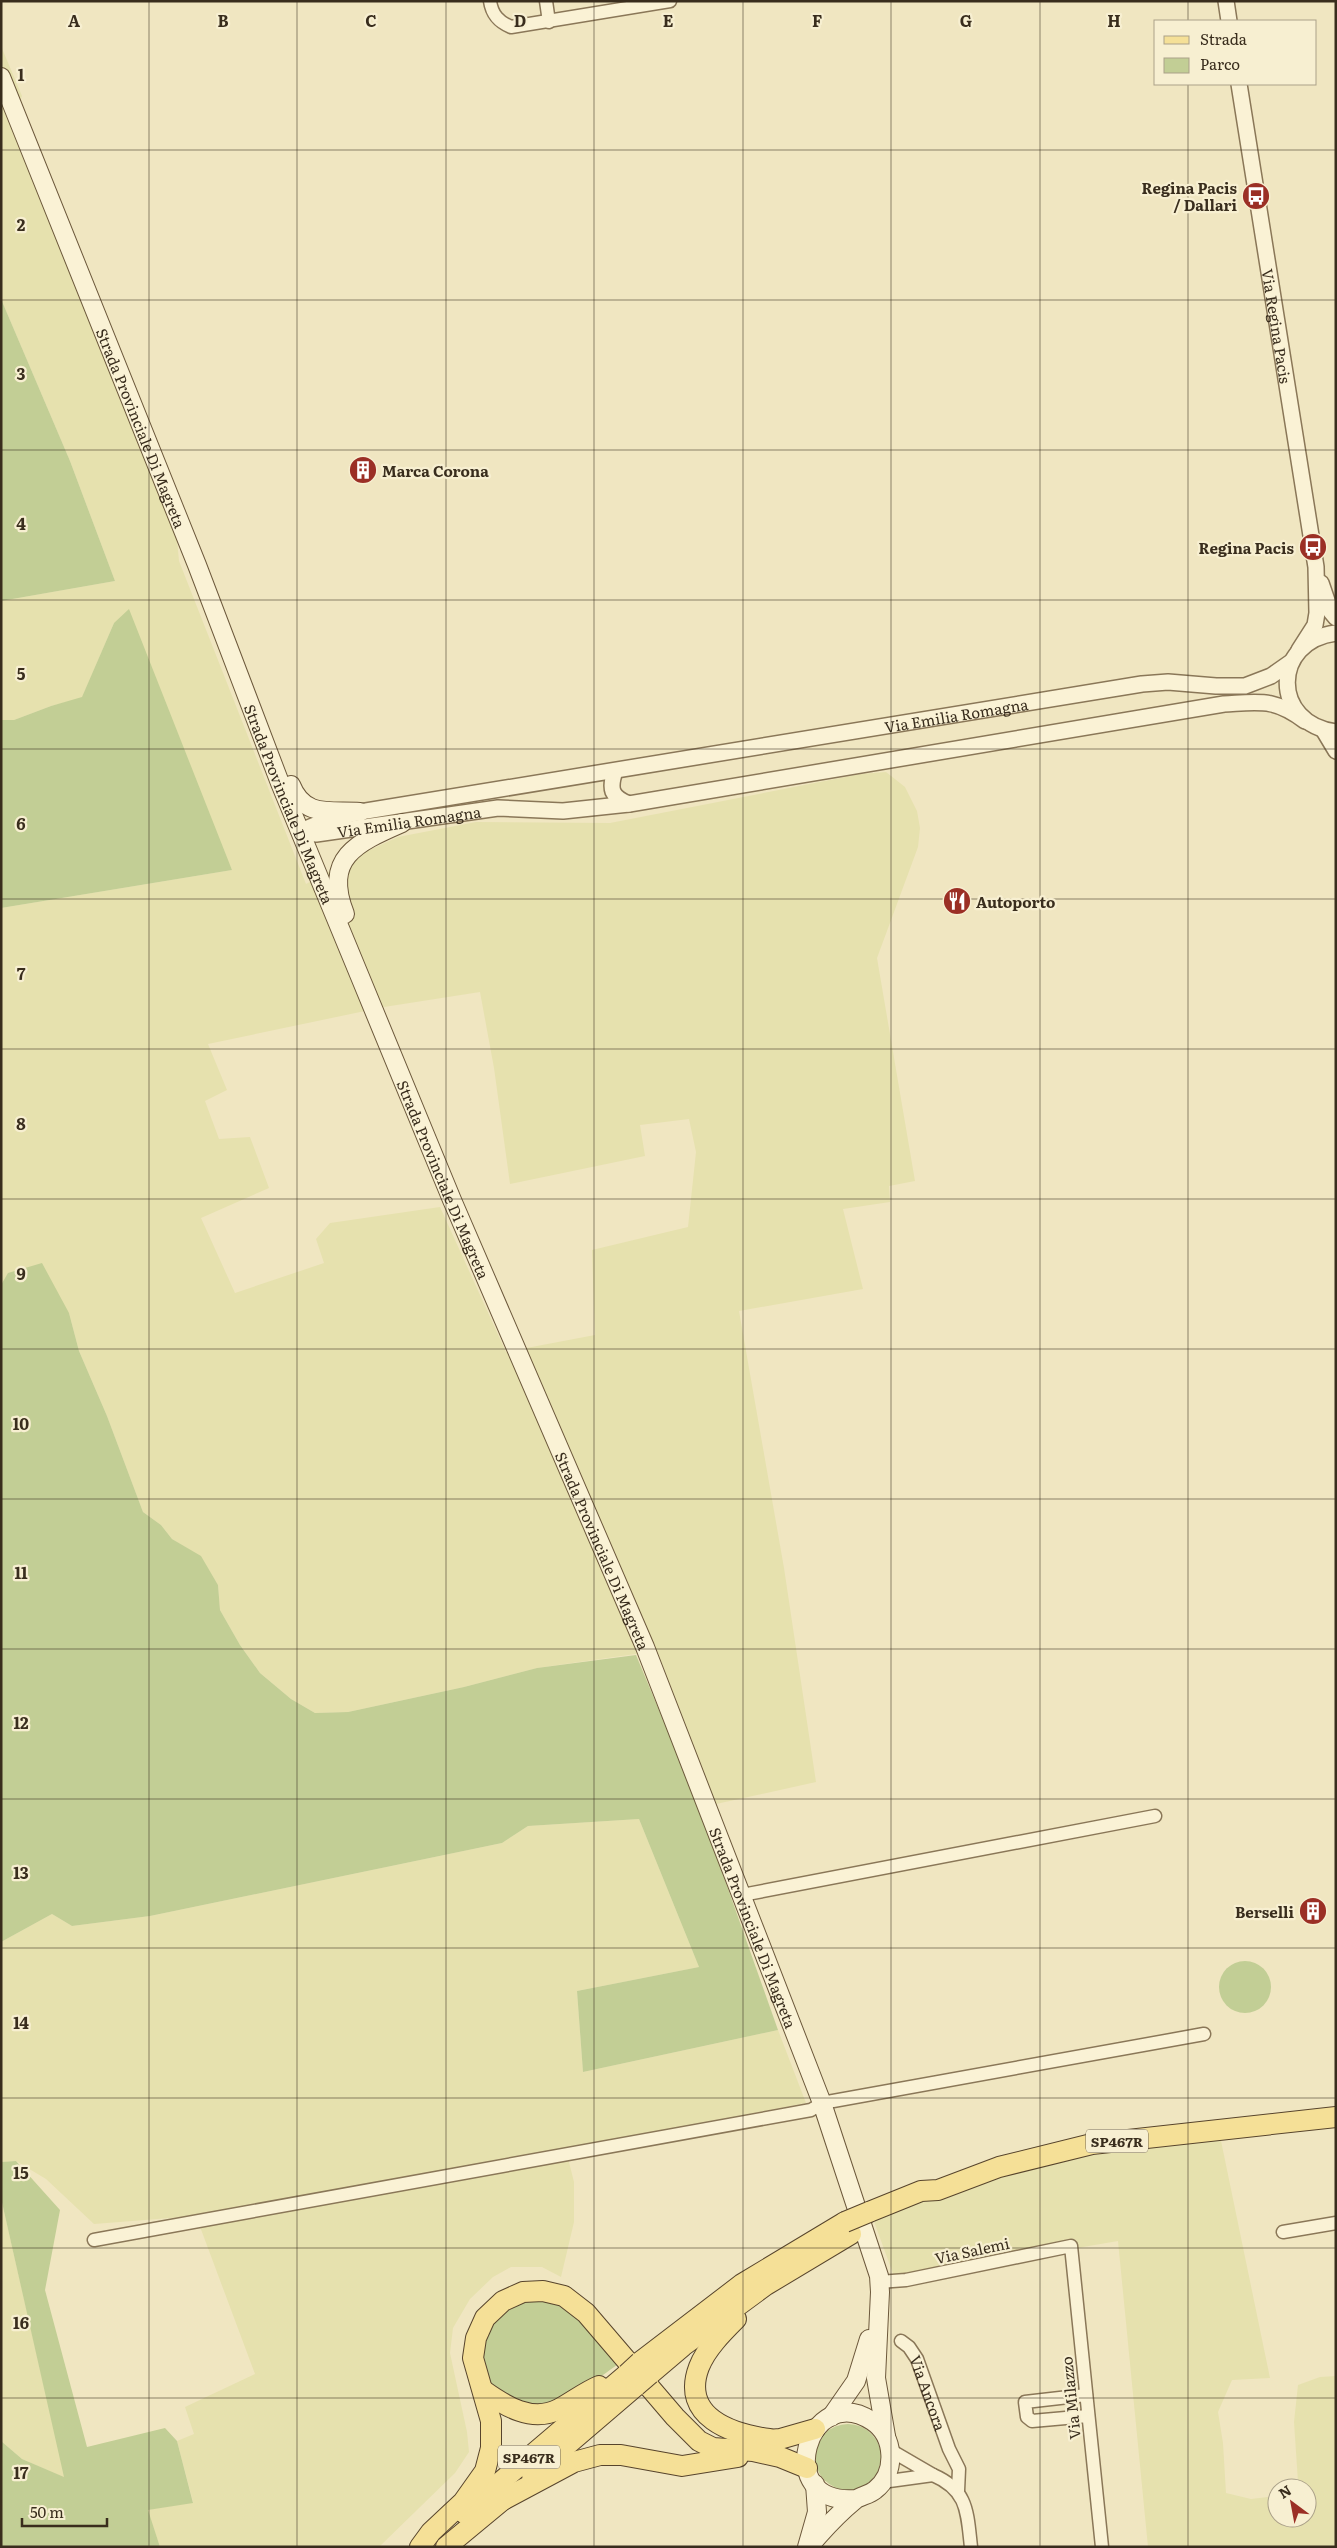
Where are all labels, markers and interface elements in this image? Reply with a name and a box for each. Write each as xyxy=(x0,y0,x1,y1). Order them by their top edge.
text: A xyxy=(68,8,80,32)
text: B xyxy=(217,8,229,32)
text: C xyxy=(365,8,377,32)
text: D xyxy=(514,8,526,32)
text: E xyxy=(663,8,674,32)
text: F xyxy=(812,8,822,32)
text: G xyxy=(960,8,972,32)
text: H xyxy=(1107,8,1121,32)
legend xyxy=(1154,20,1317,85)
text: Strada xyxy=(1200,27,1248,50)
text: Parco xyxy=(1200,52,1240,75)
text: 1 xyxy=(18,62,25,86)
place label: Regina Pacis / Dallari xyxy=(1142,176,1238,216)
bus stop icon: Regina Pacis / Dallari xyxy=(1241,181,1271,211)
text: 2 xyxy=(17,212,26,236)
street label: Via Regina Pacis xyxy=(1257,267,1298,385)
street label: Strada Provinciale Di Magreta xyxy=(91,324,193,532)
text: 3 xyxy=(17,361,26,385)
building icon: Marca Corona xyxy=(348,455,378,485)
place label: Marca Corona xyxy=(382,459,489,482)
text: 4 xyxy=(16,511,26,535)
bus stop icon: Regina Pacis xyxy=(1298,532,1328,562)
place label: Regina Pacis xyxy=(1199,536,1294,559)
text: 5 xyxy=(17,661,26,685)
street label: Via Emilia Romagna xyxy=(883,691,1031,738)
street label: Strada Provinciale Di Magreta xyxy=(239,700,341,908)
street label: Via Emilia Romagna xyxy=(335,799,483,842)
text: 6 xyxy=(16,811,26,835)
restaurant icon: Autoporto xyxy=(942,886,972,916)
place label: Autoporto xyxy=(976,890,1055,913)
text: 7 xyxy=(17,961,26,985)
street label: Strada Provinciale Di Magreta xyxy=(392,1076,496,1283)
text: 8 xyxy=(16,1111,26,1135)
text: 9 xyxy=(16,1261,26,1285)
text: 10 xyxy=(13,1411,29,1435)
street label: Strada Provinciale Di Magreta xyxy=(550,1448,657,1654)
text: 11 xyxy=(14,1560,28,1584)
text: 12 xyxy=(13,1710,29,1734)
street label: Strada Provinciale Di Magreta xyxy=(704,1824,804,2032)
text: 13 xyxy=(13,1860,29,1884)
building icon: Berselli xyxy=(1298,1896,1328,1926)
place label: Berselli xyxy=(1235,1900,1295,1923)
text: 14 xyxy=(13,2010,29,2034)
road number: SP467R xyxy=(1086,2130,1148,2152)
text: 15 xyxy=(13,2160,29,2184)
street label: Via Salemi xyxy=(932,2231,1012,2269)
text: 16 xyxy=(13,2310,29,2334)
street label: Via Ancora xyxy=(905,2352,953,2434)
street label: Via Milazzo xyxy=(1054,2355,1086,2441)
road number: SP467R xyxy=(498,2446,560,2468)
text: 17 xyxy=(14,2460,29,2484)
north arrow xyxy=(1267,2478,1317,2528)
text: N xyxy=(1274,2479,1295,2503)
scale bar xyxy=(22,2496,108,2528)
text: 50 m xyxy=(30,2500,64,2523)

